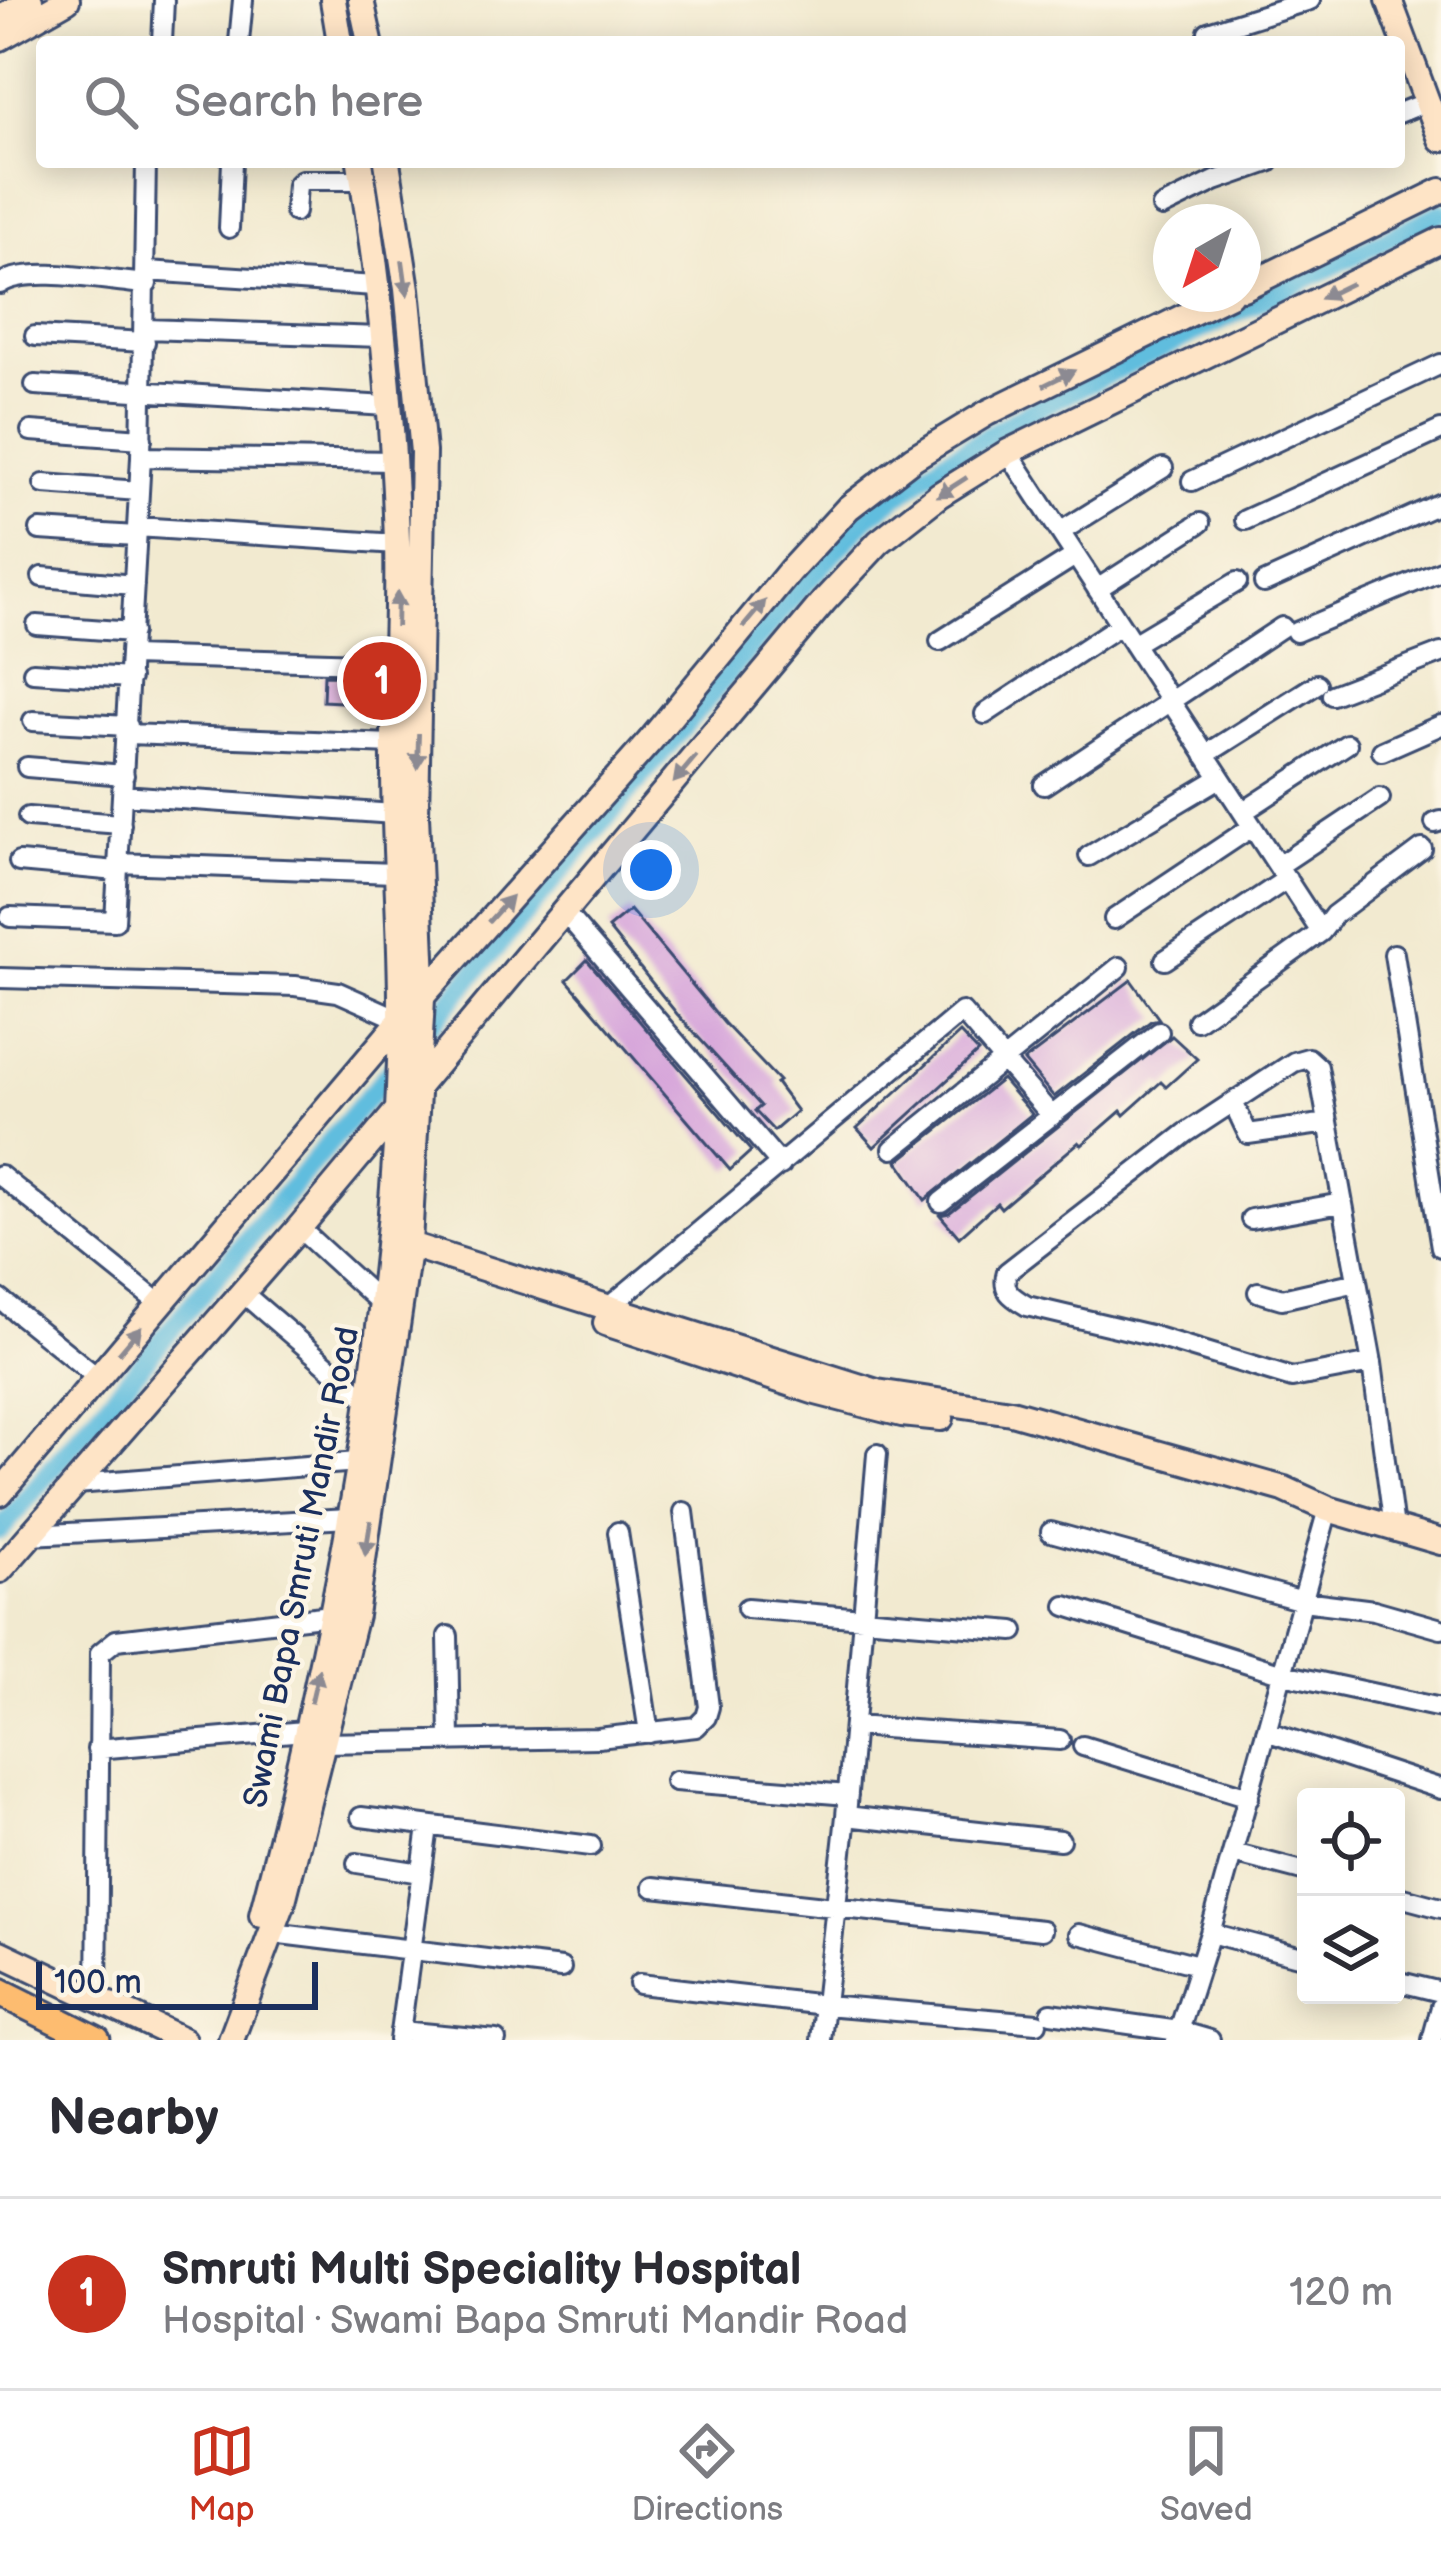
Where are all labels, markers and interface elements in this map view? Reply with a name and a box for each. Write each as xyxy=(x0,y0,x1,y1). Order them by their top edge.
search box xyxy=(36,36,1405,168)
icon: search xyxy=(78,69,144,135)
text: Search here xyxy=(174,75,423,130)
north arrow xyxy=(1153,204,1261,312)
one-way arrow xyxy=(396,259,415,297)
one-way arrow xyxy=(1318,281,1353,301)
one-way arrow xyxy=(1042,368,1077,388)
one-way arrow xyxy=(935,476,968,498)
one-way arrow xyxy=(387,589,406,627)
one-way arrow xyxy=(741,599,767,629)
pin: 1 xyxy=(343,636,421,726)
one-way arrow xyxy=(409,733,428,771)
one-way arrow xyxy=(672,754,698,784)
your location xyxy=(621,840,681,900)
one-way arrow xyxy=(486,895,513,924)
street label: Swami Bapa Smruti Mandir Road xyxy=(236,1323,368,1811)
one-way arrow xyxy=(117,1325,143,1355)
one-way arrow xyxy=(358,1520,377,1557)
one-way arrow xyxy=(306,1667,325,1705)
map controls xyxy=(1297,1788,1405,2004)
button: locate xyxy=(1297,1788,1405,1896)
button: layers xyxy=(1297,1896,1405,2004)
scale bar xyxy=(36,1956,318,2009)
text: 100 m xyxy=(54,1963,142,2003)
text: Nearby xyxy=(48,2088,219,2149)
text: Smruti Multi Speciality Hospital xyxy=(162,2243,801,2298)
text: 1 xyxy=(79,2270,95,2317)
text: 120 m xyxy=(1289,2270,1393,2317)
text: Hospital · Swami Bapa Smruti Mandir Road xyxy=(162,2298,908,2345)
tab: Map xyxy=(188,2418,255,2530)
tab: Directions xyxy=(631,2418,783,2530)
tab: Saved xyxy=(1160,2418,1253,2530)

